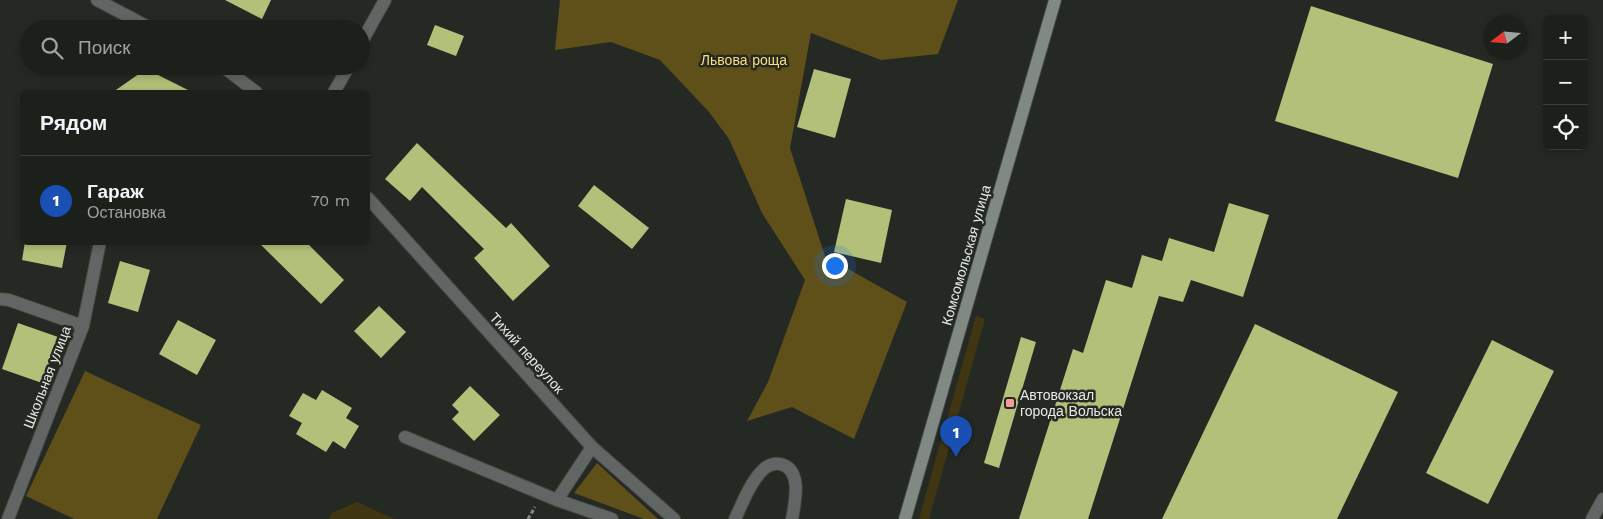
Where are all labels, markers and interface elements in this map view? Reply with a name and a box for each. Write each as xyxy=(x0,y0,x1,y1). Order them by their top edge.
north arrow xyxy=(1483,15,1528,60)
map controls xyxy=(1543,15,1588,150)
button: + xyxy=(1543,15,1588,60)
search box xyxy=(20,20,370,75)
icon: search xyxy=(38,34,66,62)
text: Поиск xyxy=(78,36,131,59)
park label: Львова роща xyxy=(701,52,787,68)
button: − xyxy=(1543,60,1588,105)
button: locate xyxy=(1543,105,1588,150)
text: Рядом xyxy=(40,110,107,135)
text: Гараж xyxy=(87,180,144,203)
street label: Комсомольская улица xyxy=(938,183,994,327)
text: 1 xyxy=(53,191,59,210)
text: 70 m xyxy=(311,191,350,210)
text: Остановка xyxy=(87,203,166,222)
your location xyxy=(822,253,848,279)
street label: Тихий переулок xyxy=(487,309,568,397)
street label: Школьная улица xyxy=(20,323,74,430)
place label: Автовокзал города Вольска xyxy=(1020,387,1122,419)
marker: Автовокзал города Вольска xyxy=(1004,397,1016,409)
pin: 1 xyxy=(940,416,972,457)

